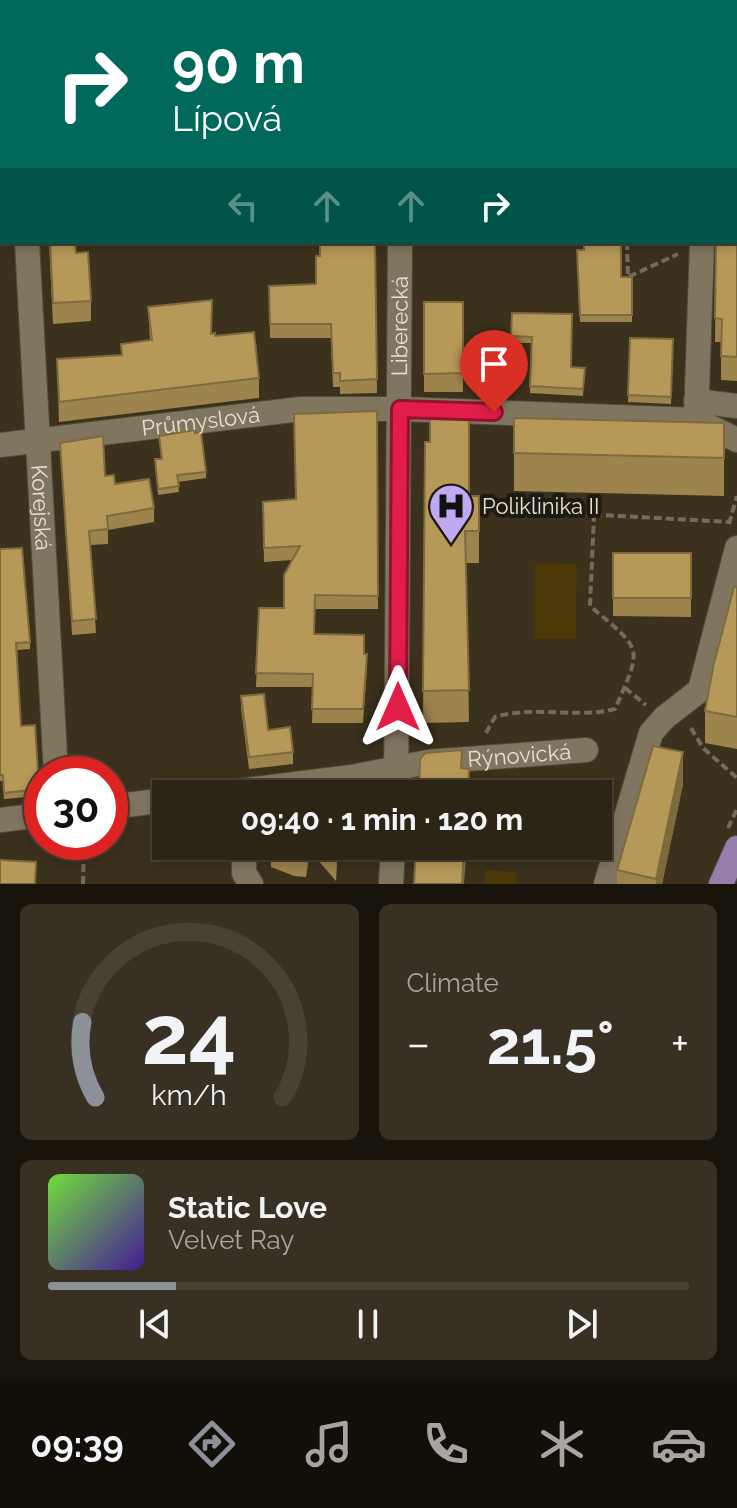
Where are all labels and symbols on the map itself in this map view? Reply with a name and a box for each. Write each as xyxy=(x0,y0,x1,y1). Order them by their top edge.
street label: Liberecká xyxy=(386,276,413,376)
pin xyxy=(460,330,528,412)
street label: Průmyslová xyxy=(140,401,261,441)
street label: Korejská xyxy=(26,464,57,551)
hospital icon: Poliklinika II xyxy=(427,482,475,545)
place label: Poliklinika II xyxy=(482,493,600,519)
position arrow xyxy=(356,665,440,749)
street label: Rýnovická xyxy=(466,738,572,772)
speed limit sign: 30 xyxy=(24,756,128,860)

